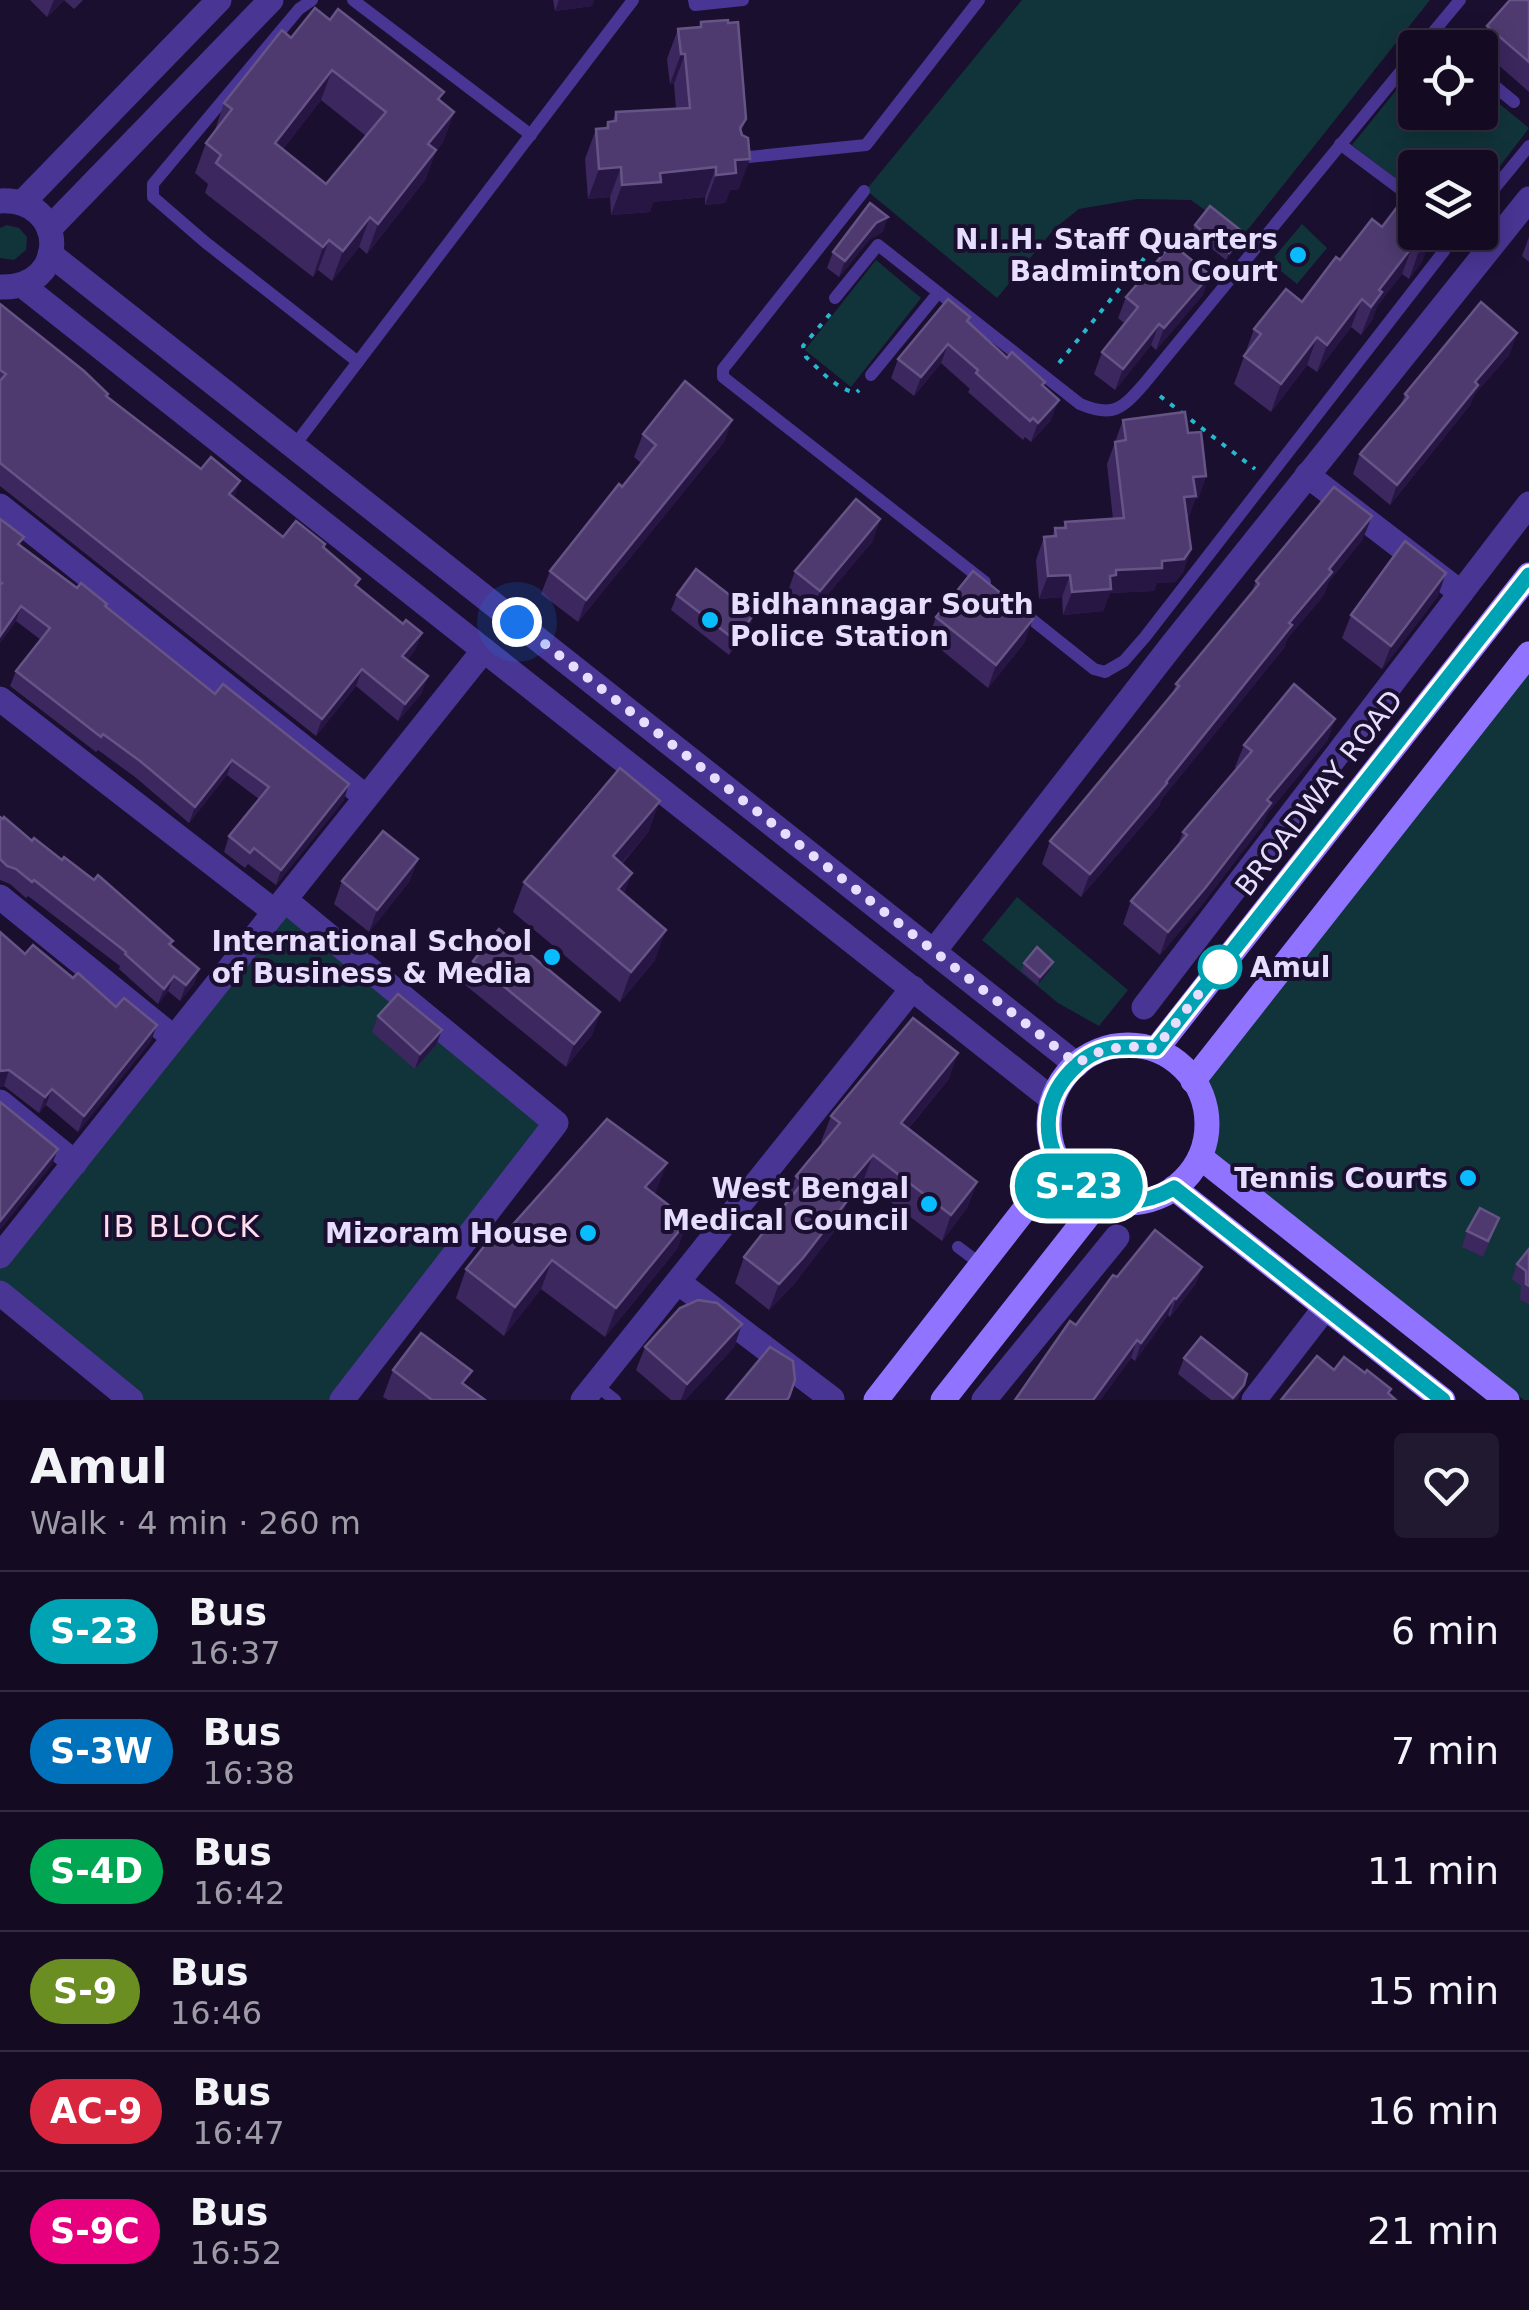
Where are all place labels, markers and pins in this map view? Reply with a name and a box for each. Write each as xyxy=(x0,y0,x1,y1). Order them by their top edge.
place label: N.I.H. Staff Quarters Badminton Court xyxy=(955,223,1278,288)
marker: N.I.H. Staff Quarters Badminton Court xyxy=(1287,244,1309,266)
place label: Bidhannagar South Police Station xyxy=(730,588,1034,653)
marker: Bidhannagar South Police Station xyxy=(699,609,721,631)
place label: International School of Business & Media xyxy=(211,925,532,990)
marker: International School of Business & Media xyxy=(541,946,563,968)
marker: Amul xyxy=(1199,946,1241,988)
place label: Amul xyxy=(1250,951,1330,984)
place label: Tennis Courts xyxy=(1234,1162,1448,1195)
marker: Tennis Courts xyxy=(1457,1167,1479,1189)
place label: West Bengal Medical Council xyxy=(662,1172,909,1237)
marker: West Bengal Medical Council xyxy=(918,1193,940,1215)
place label: Mizoram House xyxy=(325,1217,568,1250)
marker: Mizoram House xyxy=(577,1222,599,1244)

